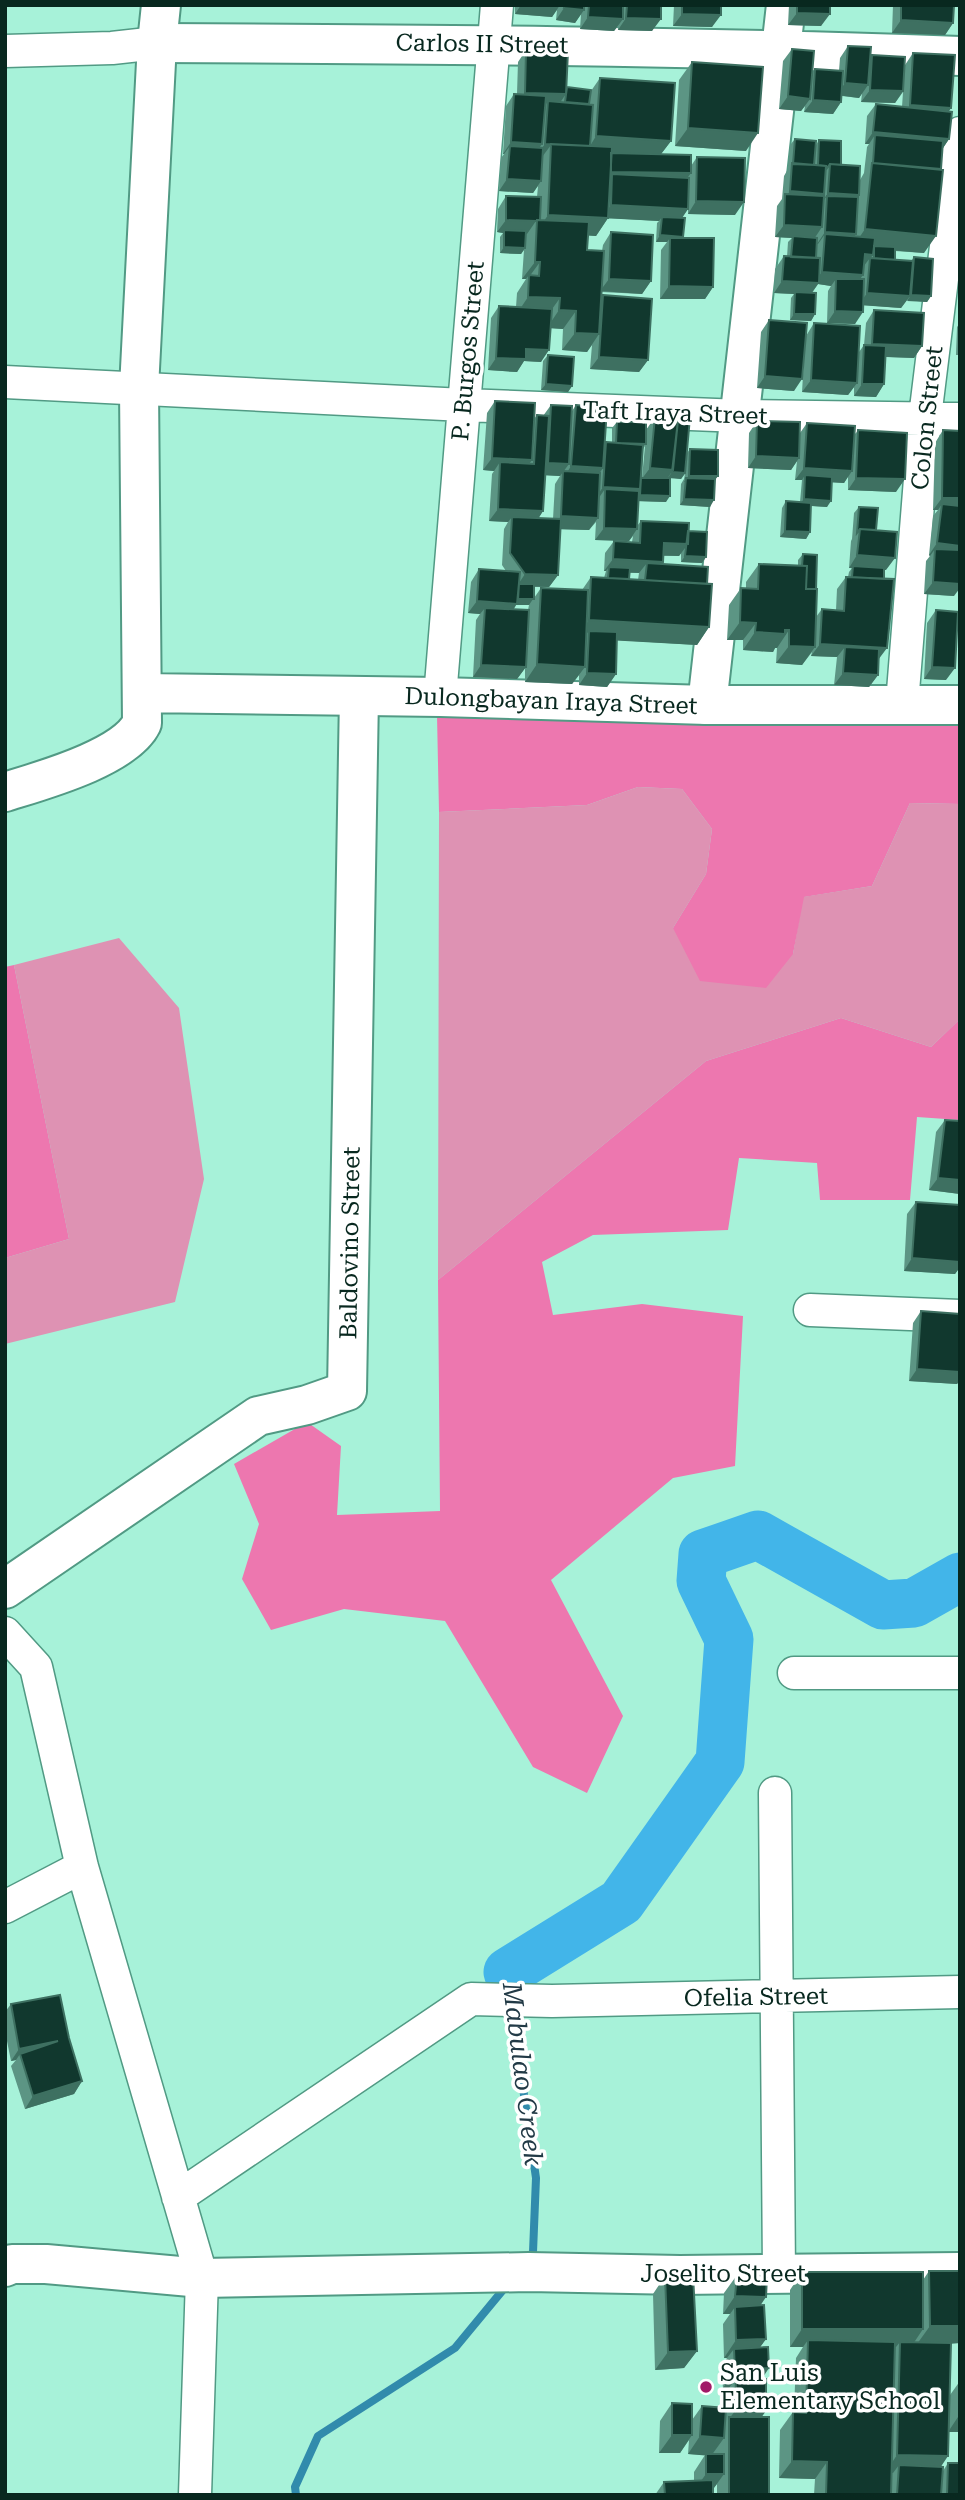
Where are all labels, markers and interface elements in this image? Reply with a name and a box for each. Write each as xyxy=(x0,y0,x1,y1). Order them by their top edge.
street label: Carlos II Street xyxy=(395,28,569,60)
street label: P. Burgos Street xyxy=(446,260,490,442)
street label: Colon Street xyxy=(906,345,948,491)
street label: Taft Iraya Street xyxy=(582,396,768,430)
street label: Dulongbayan Iraya Street xyxy=(404,682,698,720)
street label: Baldovino Street xyxy=(334,1146,366,1340)
water label: Mabulao Creek xyxy=(497,1979,549,2168)
street label: Ofelia Street xyxy=(684,1982,828,2012)
street label: Joselito Street xyxy=(640,2260,806,2288)
place label: San Luis Elementary School xyxy=(720,2359,940,2415)
marker: San Luis Elementary School xyxy=(698,2379,714,2395)

